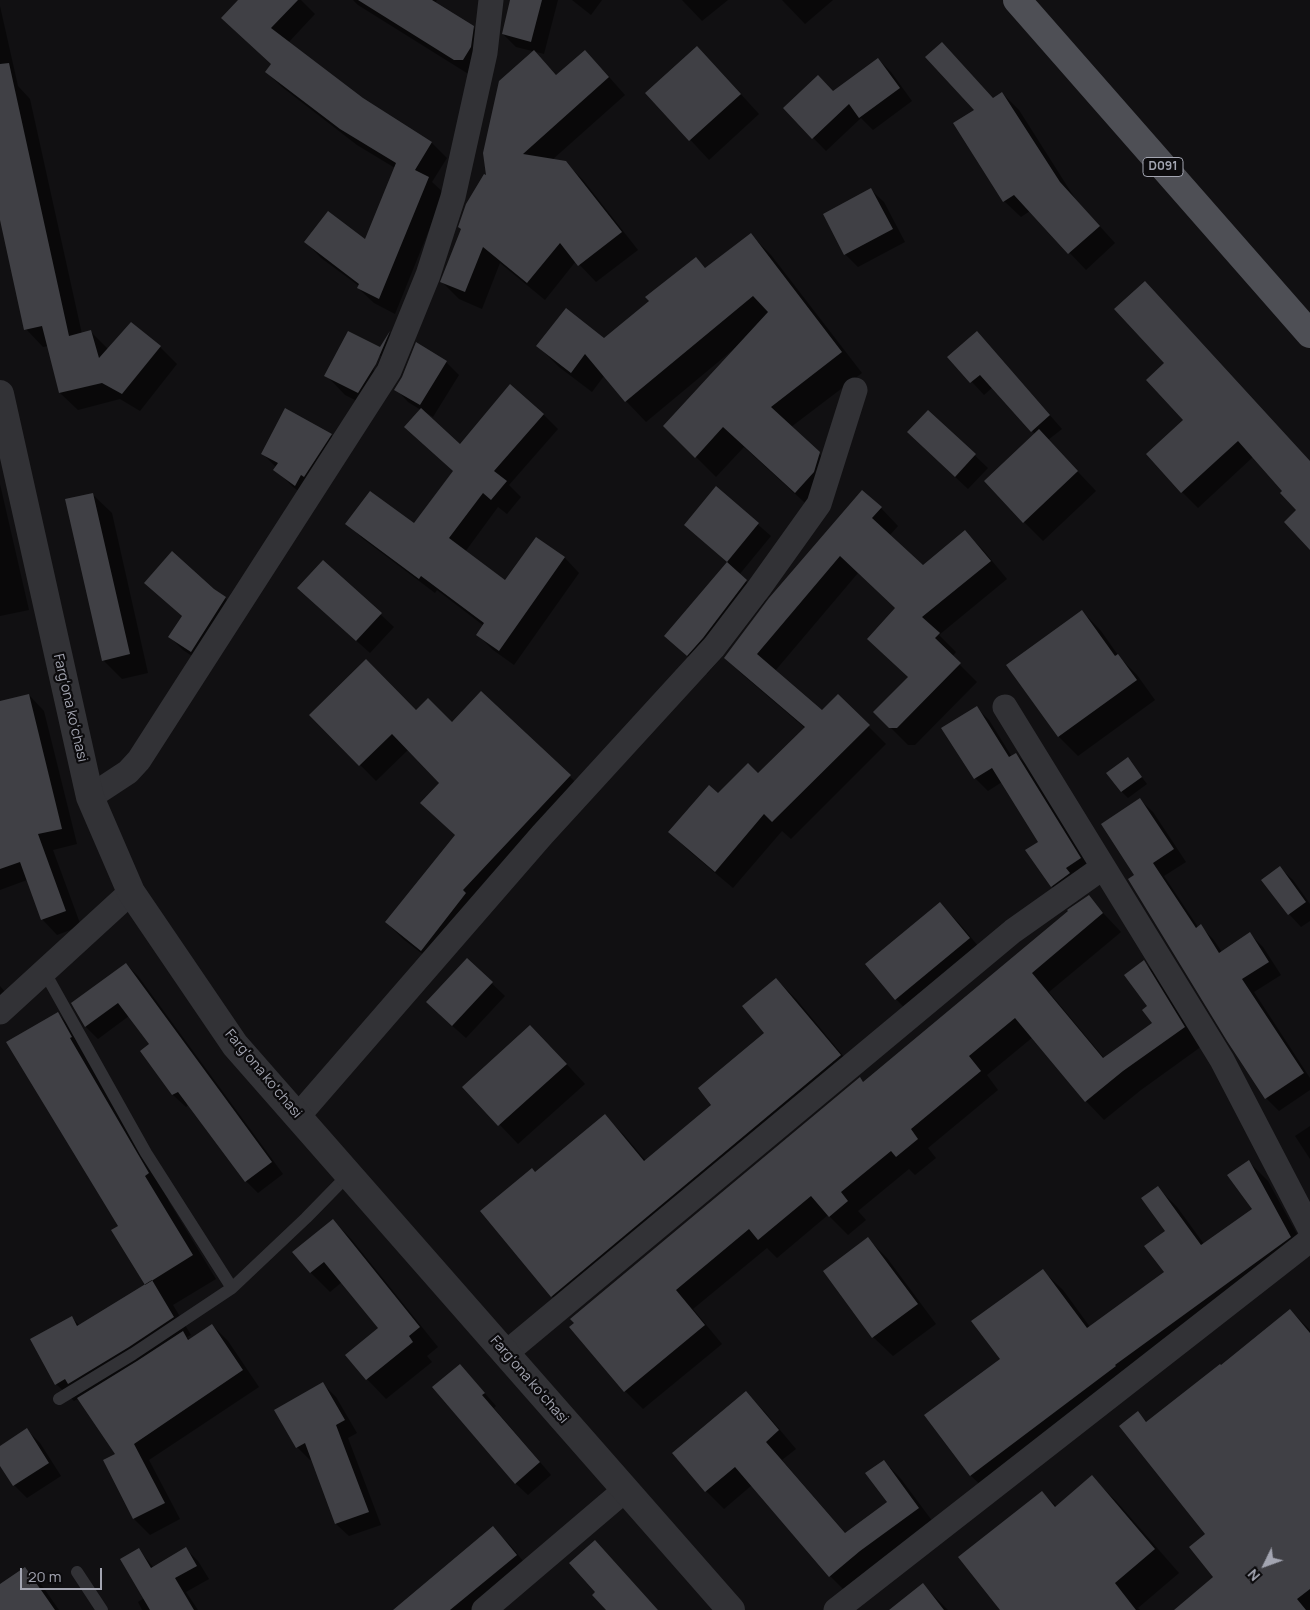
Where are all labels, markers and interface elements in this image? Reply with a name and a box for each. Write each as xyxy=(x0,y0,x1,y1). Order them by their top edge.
road number: D091 xyxy=(1143,158,1183,176)
street label: Fargʻona koʻchasi xyxy=(49,652,91,764)
street label: Fargʻona koʻchasi xyxy=(221,1026,305,1122)
street label: Fargʻona koʻchasi xyxy=(486,1333,572,1427)
north arrow xyxy=(1240,1540,1290,1590)
scale bar xyxy=(22,1558,105,1590)
text: N xyxy=(1243,1565,1264,1585)
text: 20 m xyxy=(28,1566,61,1587)

